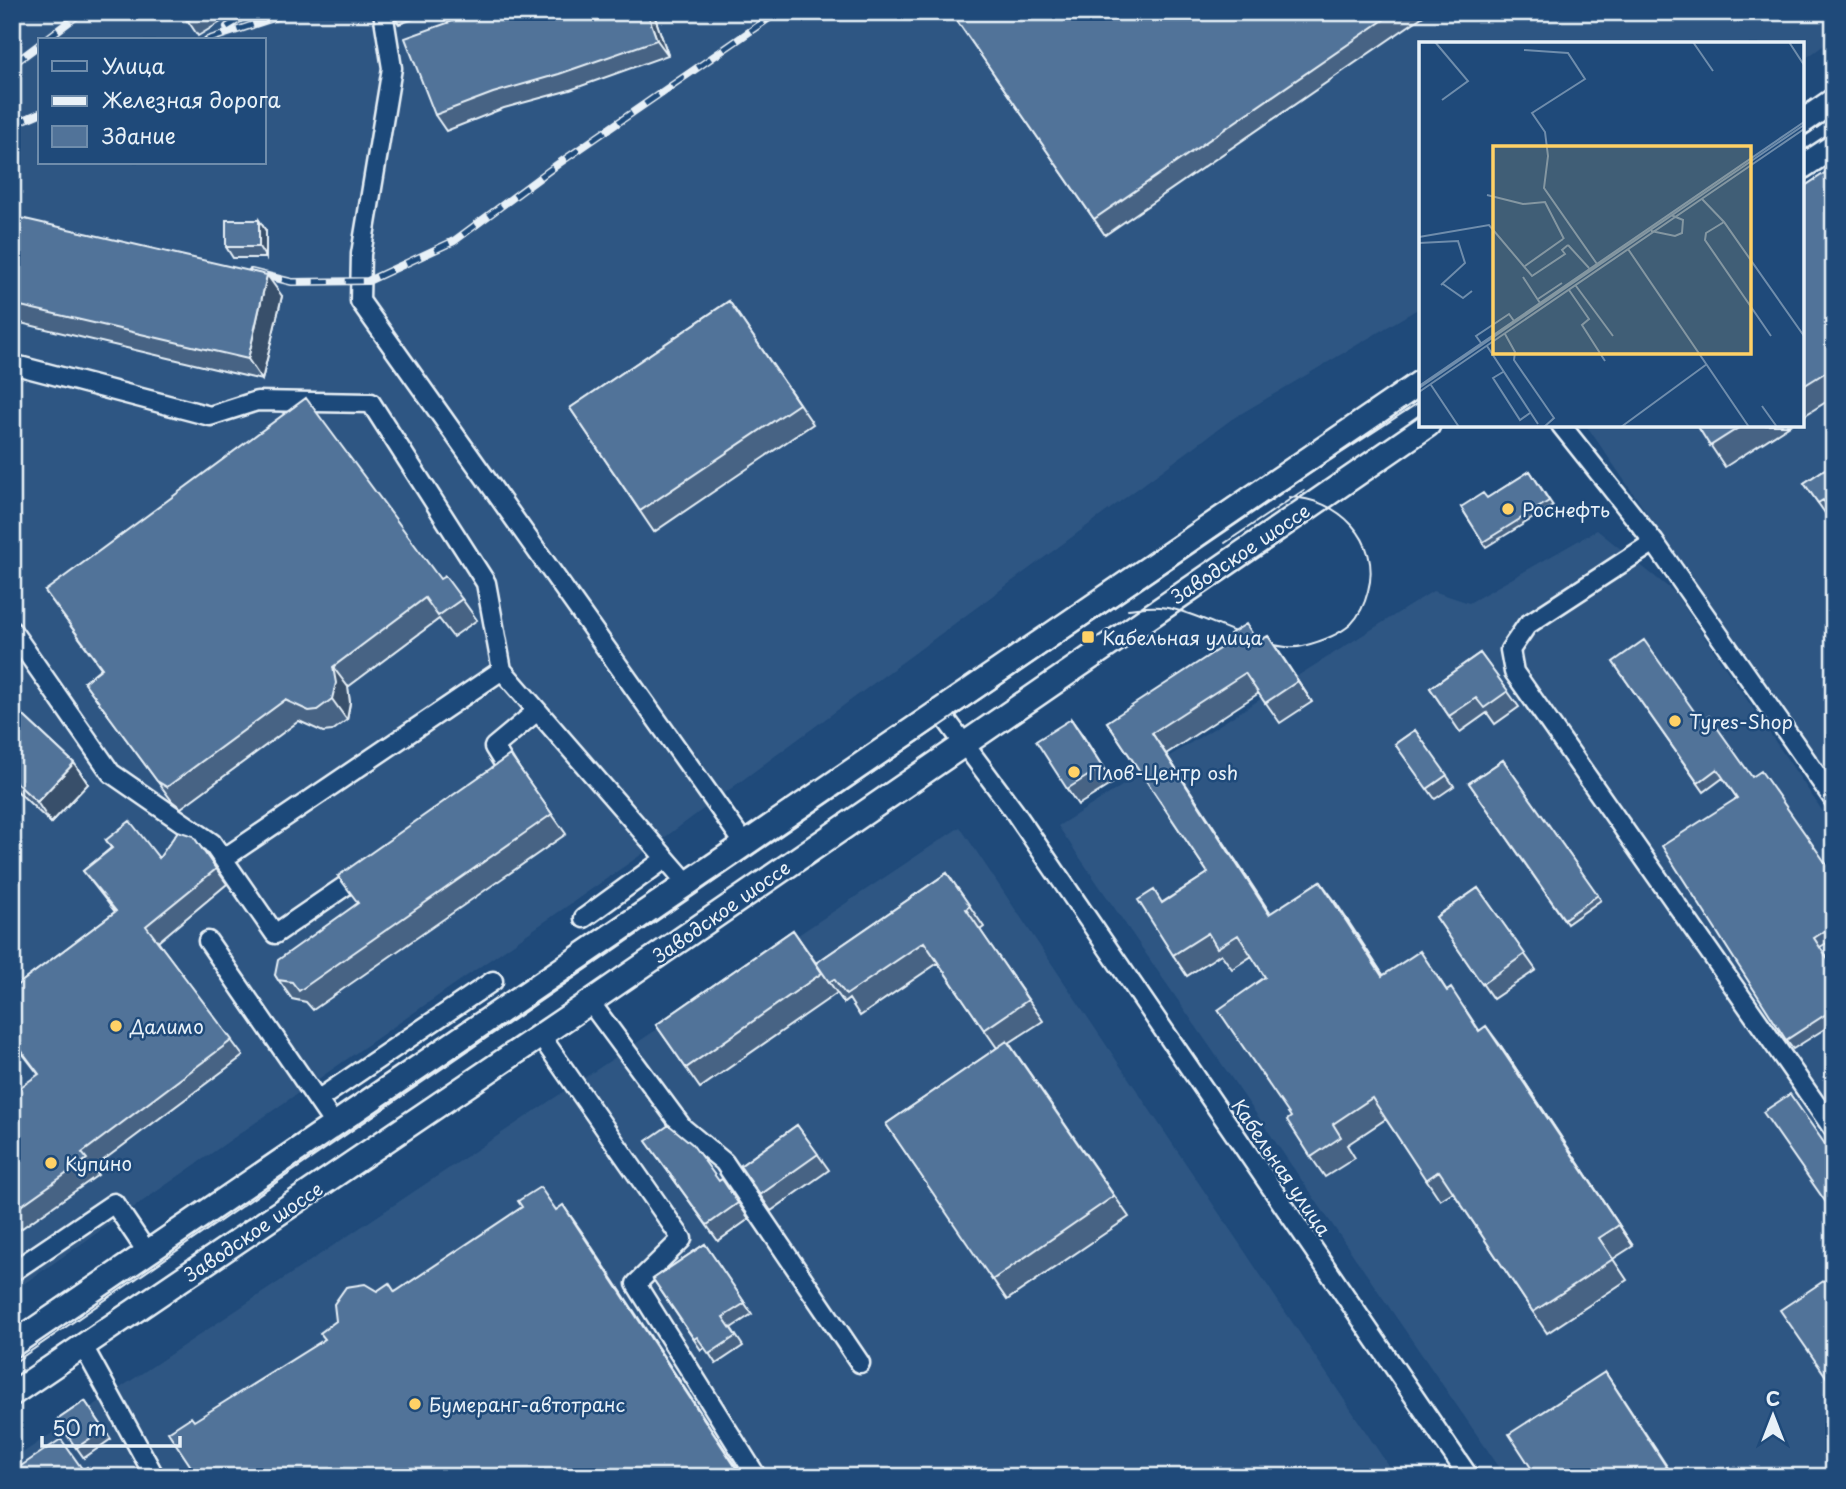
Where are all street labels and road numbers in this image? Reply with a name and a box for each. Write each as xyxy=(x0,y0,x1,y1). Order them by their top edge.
street label: Заводское шоссе xyxy=(1165,496,1315,610)
street label: Заводское шоссе xyxy=(647,853,795,969)
street label: Кабельная улица xyxy=(1226,1093,1339,1241)
street label: Заводское шоссе xyxy=(178,1174,328,1288)

